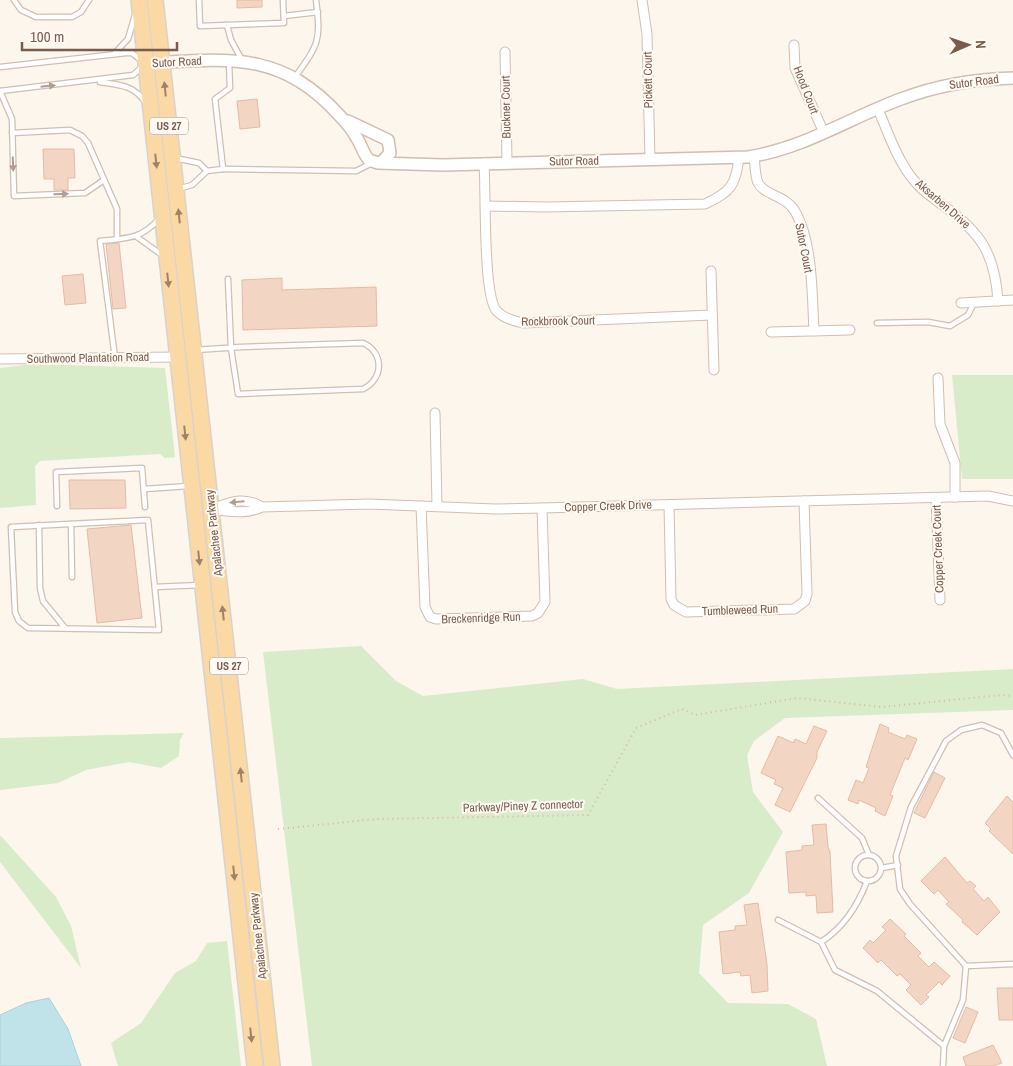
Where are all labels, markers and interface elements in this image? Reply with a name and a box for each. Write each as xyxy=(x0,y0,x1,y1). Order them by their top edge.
scale bar xyxy=(22,20,178,52)
north arrow xyxy=(943,20,993,70)
text: 100 m xyxy=(30,26,64,47)
text: N xyxy=(972,40,990,49)
street label: Pickett Court xyxy=(640,51,656,109)
street label: Sutor Road xyxy=(152,53,202,71)
street label: Hood Court xyxy=(790,64,823,117)
street label: Sutor Road xyxy=(948,71,1000,93)
street label: Buckner Court xyxy=(497,75,515,139)
one-way arrow xyxy=(161,81,169,97)
one-way arrow xyxy=(41,82,57,90)
road number: US 27 xyxy=(150,118,188,134)
one-way arrow xyxy=(152,153,160,169)
street label: Sutor Road xyxy=(549,153,599,169)
one-way arrow xyxy=(9,157,17,173)
street label: Aksarben Drive xyxy=(911,175,974,232)
one-way arrow xyxy=(53,190,69,198)
one-way arrow xyxy=(175,208,183,224)
street label: Sutor Court xyxy=(791,222,817,274)
one-way arrow xyxy=(164,273,172,289)
street label: Rockbrook Court xyxy=(521,312,595,330)
street label: Southwood Plantation Road xyxy=(27,349,149,367)
one-way arrow xyxy=(181,425,189,441)
street label: Apalachee Parkway xyxy=(201,489,227,578)
street label: Copper Creek Drive xyxy=(564,496,652,516)
one-way arrow xyxy=(229,498,245,506)
street label: Copper Creek Court xyxy=(928,504,948,593)
one-way arrow xyxy=(195,551,203,567)
street label: Tumbleweed Run xyxy=(702,601,778,619)
one-way arrow xyxy=(219,605,227,621)
street label: Breckenridge Run xyxy=(441,609,521,627)
road number: US 27 xyxy=(210,658,248,674)
one-way arrow xyxy=(237,766,245,782)
street label: Parkway/Piney Z connector xyxy=(463,796,584,816)
one-way arrow xyxy=(230,865,238,881)
street label: Apalachee Parkway xyxy=(245,892,271,981)
one-way arrow xyxy=(247,1027,255,1043)

